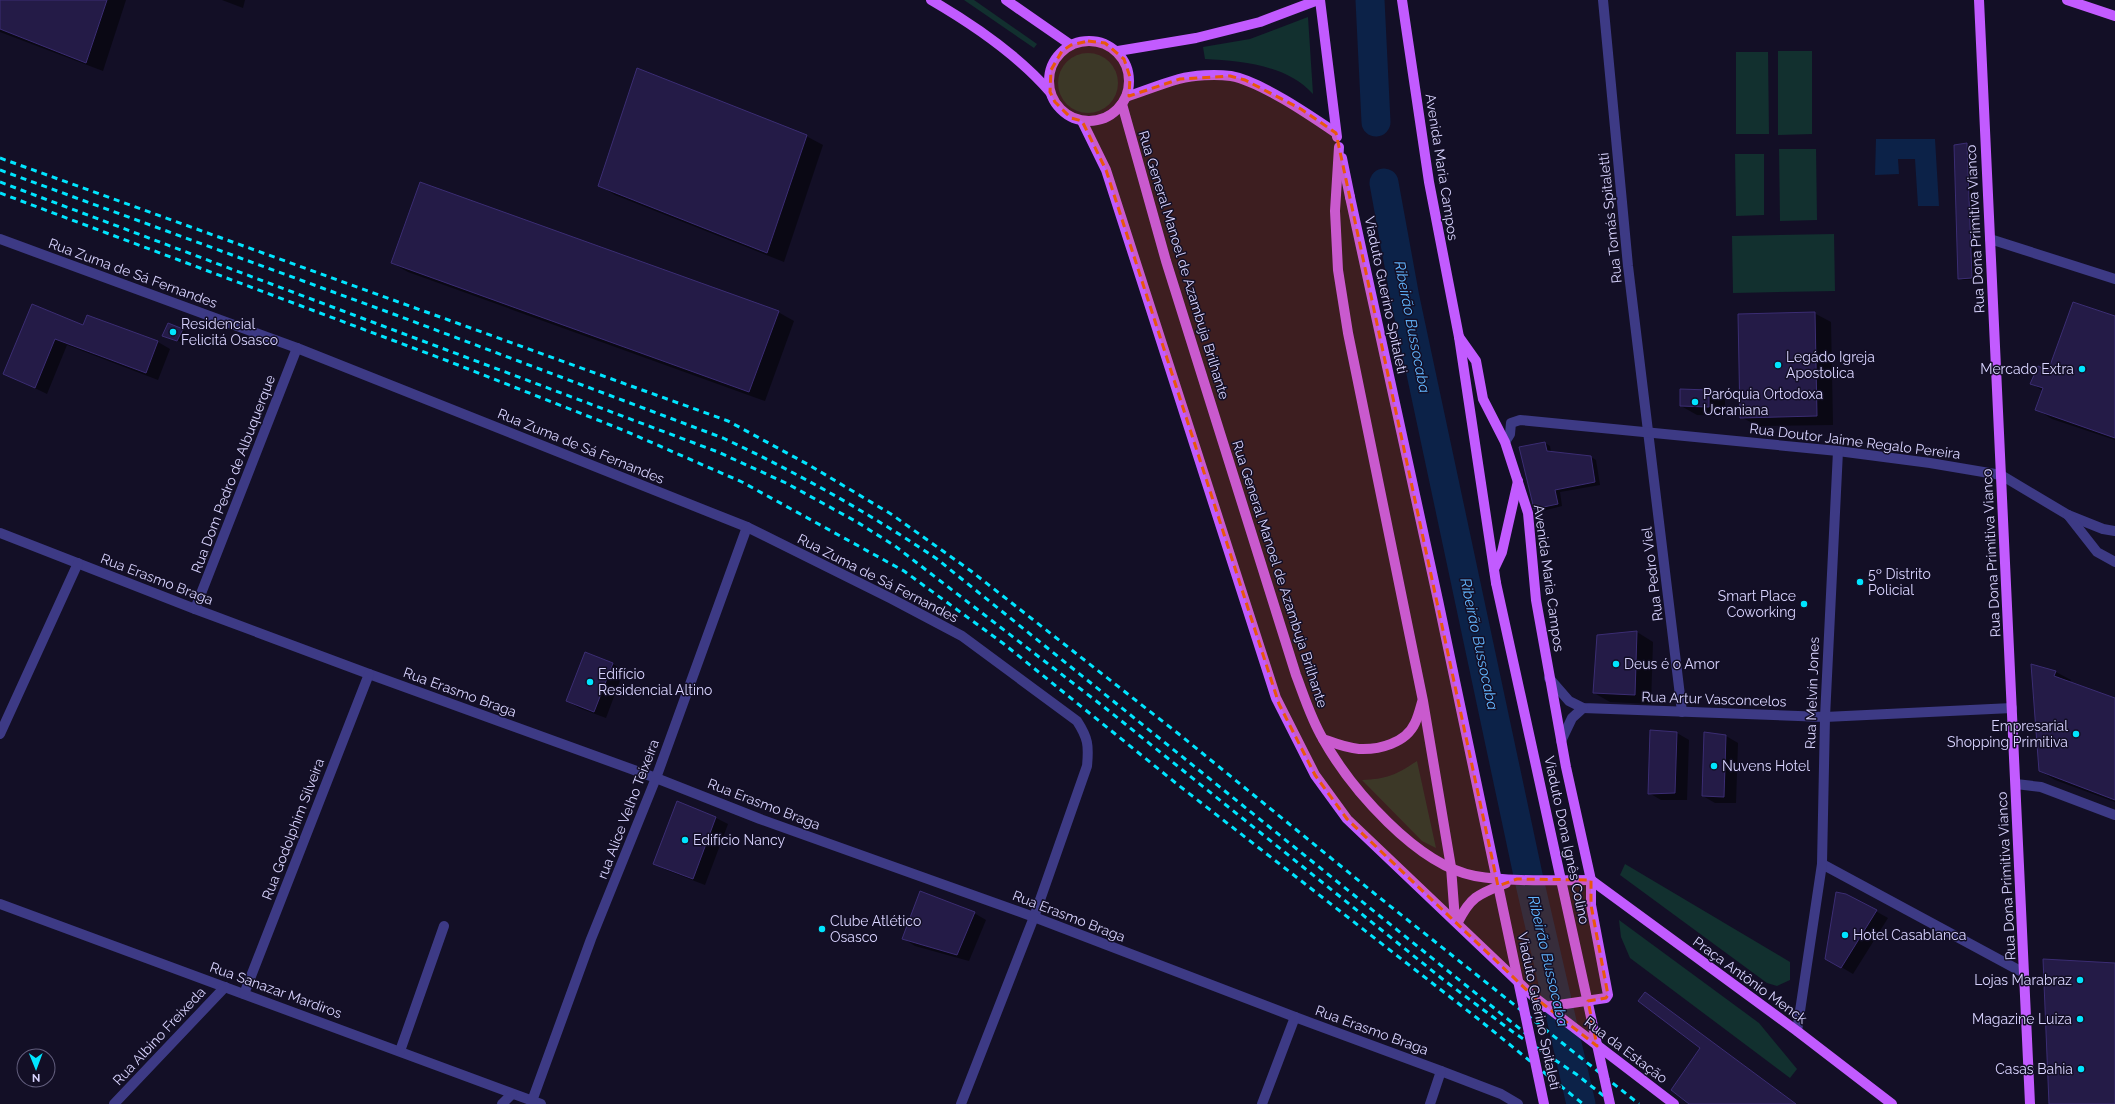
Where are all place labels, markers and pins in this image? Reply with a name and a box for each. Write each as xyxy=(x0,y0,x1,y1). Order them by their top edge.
place label: Residencial Felicitá Osasco xyxy=(181,316,278,348)
marker: Residencial Felicitá Osasco xyxy=(168,327,178,337)
place label: Legádo Igreja Apostolica xyxy=(1786,349,1875,381)
marker: Legádo Igreja Apostolica xyxy=(1773,360,1783,370)
place label: Mercado Extra xyxy=(1980,361,2074,377)
marker: Mercado Extra xyxy=(2077,364,2087,374)
place label: Paróquia Ortodoxa Ucraniana xyxy=(1703,386,1823,418)
marker: Paróquia Ortodoxa Ucraniana xyxy=(1690,397,1700,407)
place label: 5º Distrito Policial xyxy=(1868,566,1931,598)
marker: 5º Distrito Policial xyxy=(1855,577,1865,587)
place label: Smart Place Coworking xyxy=(1718,588,1796,620)
marker: Smart Place Coworking xyxy=(1799,599,1809,609)
place label: Deus é o Amor xyxy=(1624,656,1720,672)
marker: Deus é o Amor xyxy=(1611,659,1621,669)
place label: Edifício Residencial Altino xyxy=(598,666,712,698)
marker: Edifício Residencial Altino xyxy=(585,677,595,687)
place label: Empresarial Shopping Primitiva xyxy=(1947,718,2068,750)
marker: Empresarial Shopping Primitiva xyxy=(2071,729,2081,739)
place label: Nuvens Hotel xyxy=(1722,758,1810,774)
marker: Nuvens Hotel xyxy=(1709,761,1719,771)
place label: Edifício Nancy xyxy=(693,832,785,848)
marker: Edifício Nancy xyxy=(680,835,690,845)
place label: Clube Atlético Osasco xyxy=(830,913,921,945)
marker: Clube Atlético Osasco xyxy=(817,924,827,934)
place label: Hotel Casablanca xyxy=(1853,927,1966,943)
marker: Hotel Casablanca xyxy=(1840,930,1850,940)
place label: Lojas Marabraz xyxy=(1974,972,2072,988)
marker: Lojas Marabraz xyxy=(2075,975,2085,985)
place label: Magazine Luiza xyxy=(1972,1011,2072,1027)
marker: Magazine Luiza xyxy=(2075,1014,2085,1024)
place label: Casas Bahia xyxy=(1995,1061,2073,1077)
marker: Casas Bahia xyxy=(2076,1064,2086,1074)

